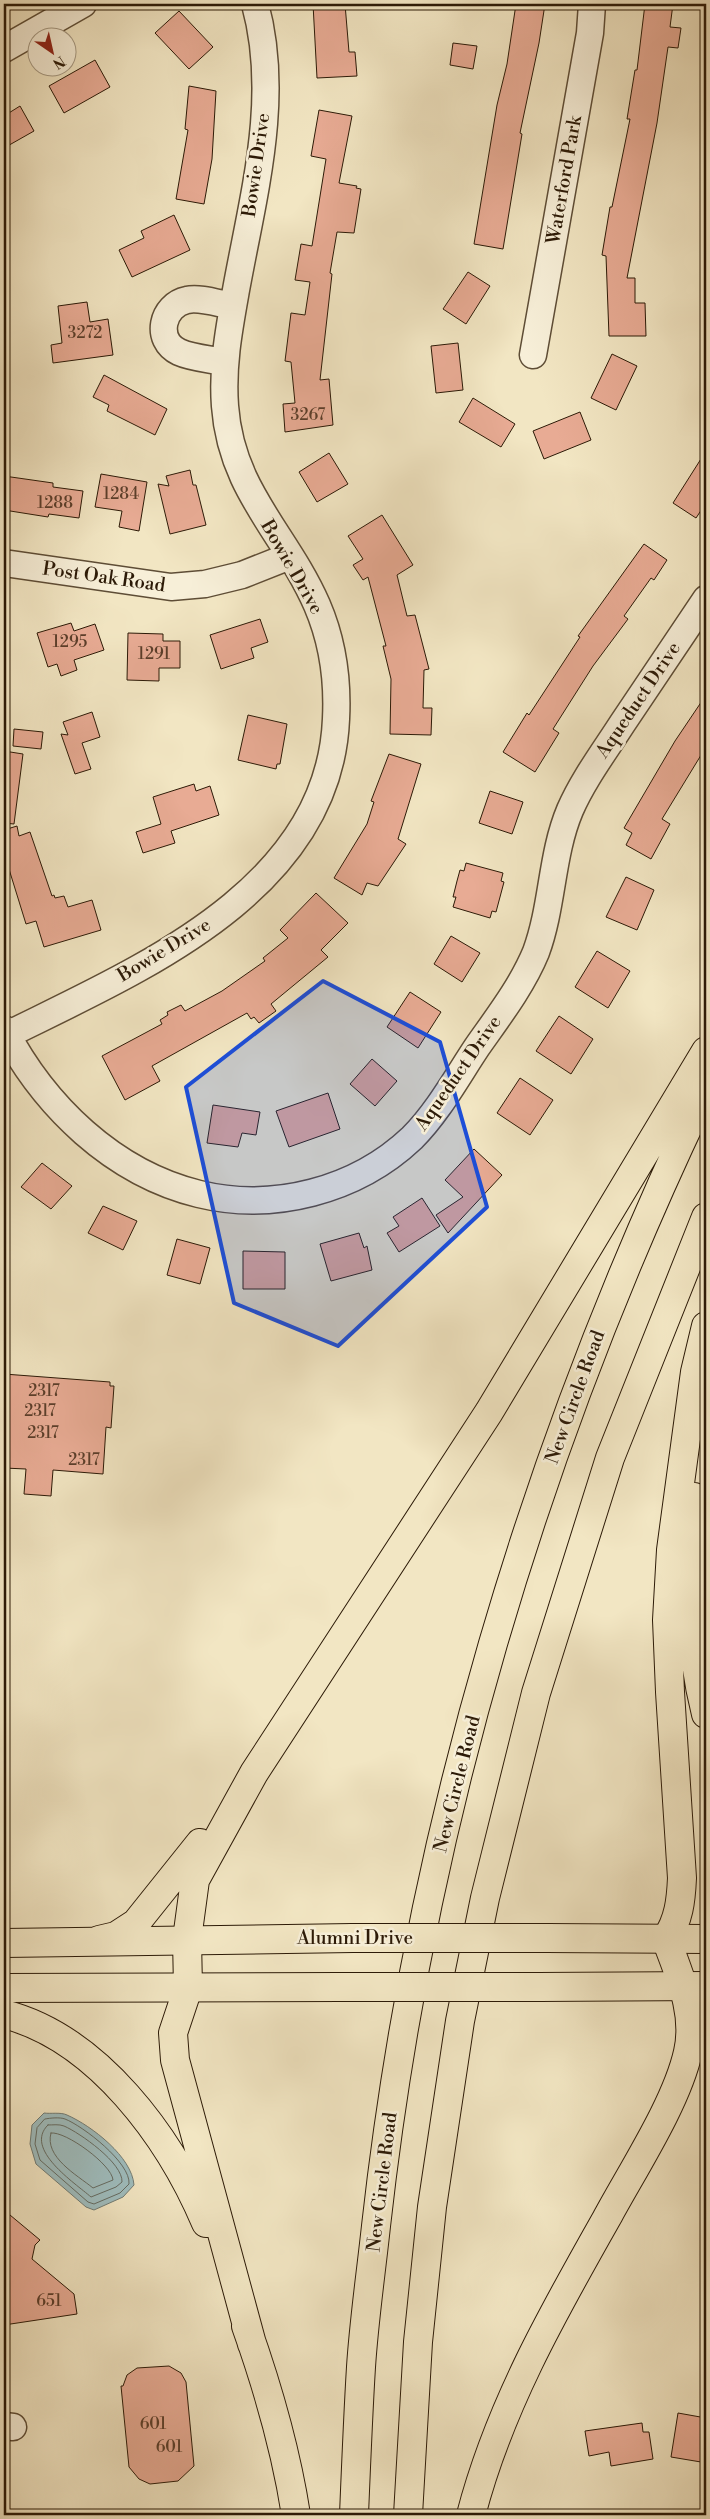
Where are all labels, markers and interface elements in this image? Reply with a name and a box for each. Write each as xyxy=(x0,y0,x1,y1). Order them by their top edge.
north arrow xyxy=(28,28,78,78)
text: N xyxy=(49,51,68,73)
street label: Bowie Drive xyxy=(237,111,275,220)
street label: Waterford Park xyxy=(541,113,587,247)
house number: 3272 xyxy=(68,323,102,343)
house number: 3267 xyxy=(291,405,325,425)
house number: 1284 xyxy=(103,484,139,504)
house number: 1288 xyxy=(37,493,73,513)
street label: Bowie Drive xyxy=(255,515,329,618)
street label: Post Oak Road xyxy=(41,556,167,598)
house number: 1295 xyxy=(53,632,88,652)
street label: Aqueduct Drive xyxy=(590,637,686,764)
house number: 1291 xyxy=(138,644,170,664)
street label: Bowie Drive xyxy=(112,913,215,988)
street label: Aqueduct Drive xyxy=(409,1011,507,1136)
street label: New Circle Road xyxy=(540,1327,610,1467)
house number: 2317 xyxy=(28,1381,60,1401)
house number: 2317 xyxy=(24,1401,56,1421)
house number: 2317 xyxy=(27,1423,59,1443)
house number: 2317 xyxy=(68,1450,100,1470)
street label: New Circle Road xyxy=(428,1713,486,1855)
street label: Alumni Drive xyxy=(296,1926,413,1950)
street label: New Circle Road xyxy=(362,2111,402,2253)
house number: 651 xyxy=(36,2291,62,2311)
house number: 601 xyxy=(140,2414,166,2434)
house number: 601 xyxy=(156,2437,182,2457)

